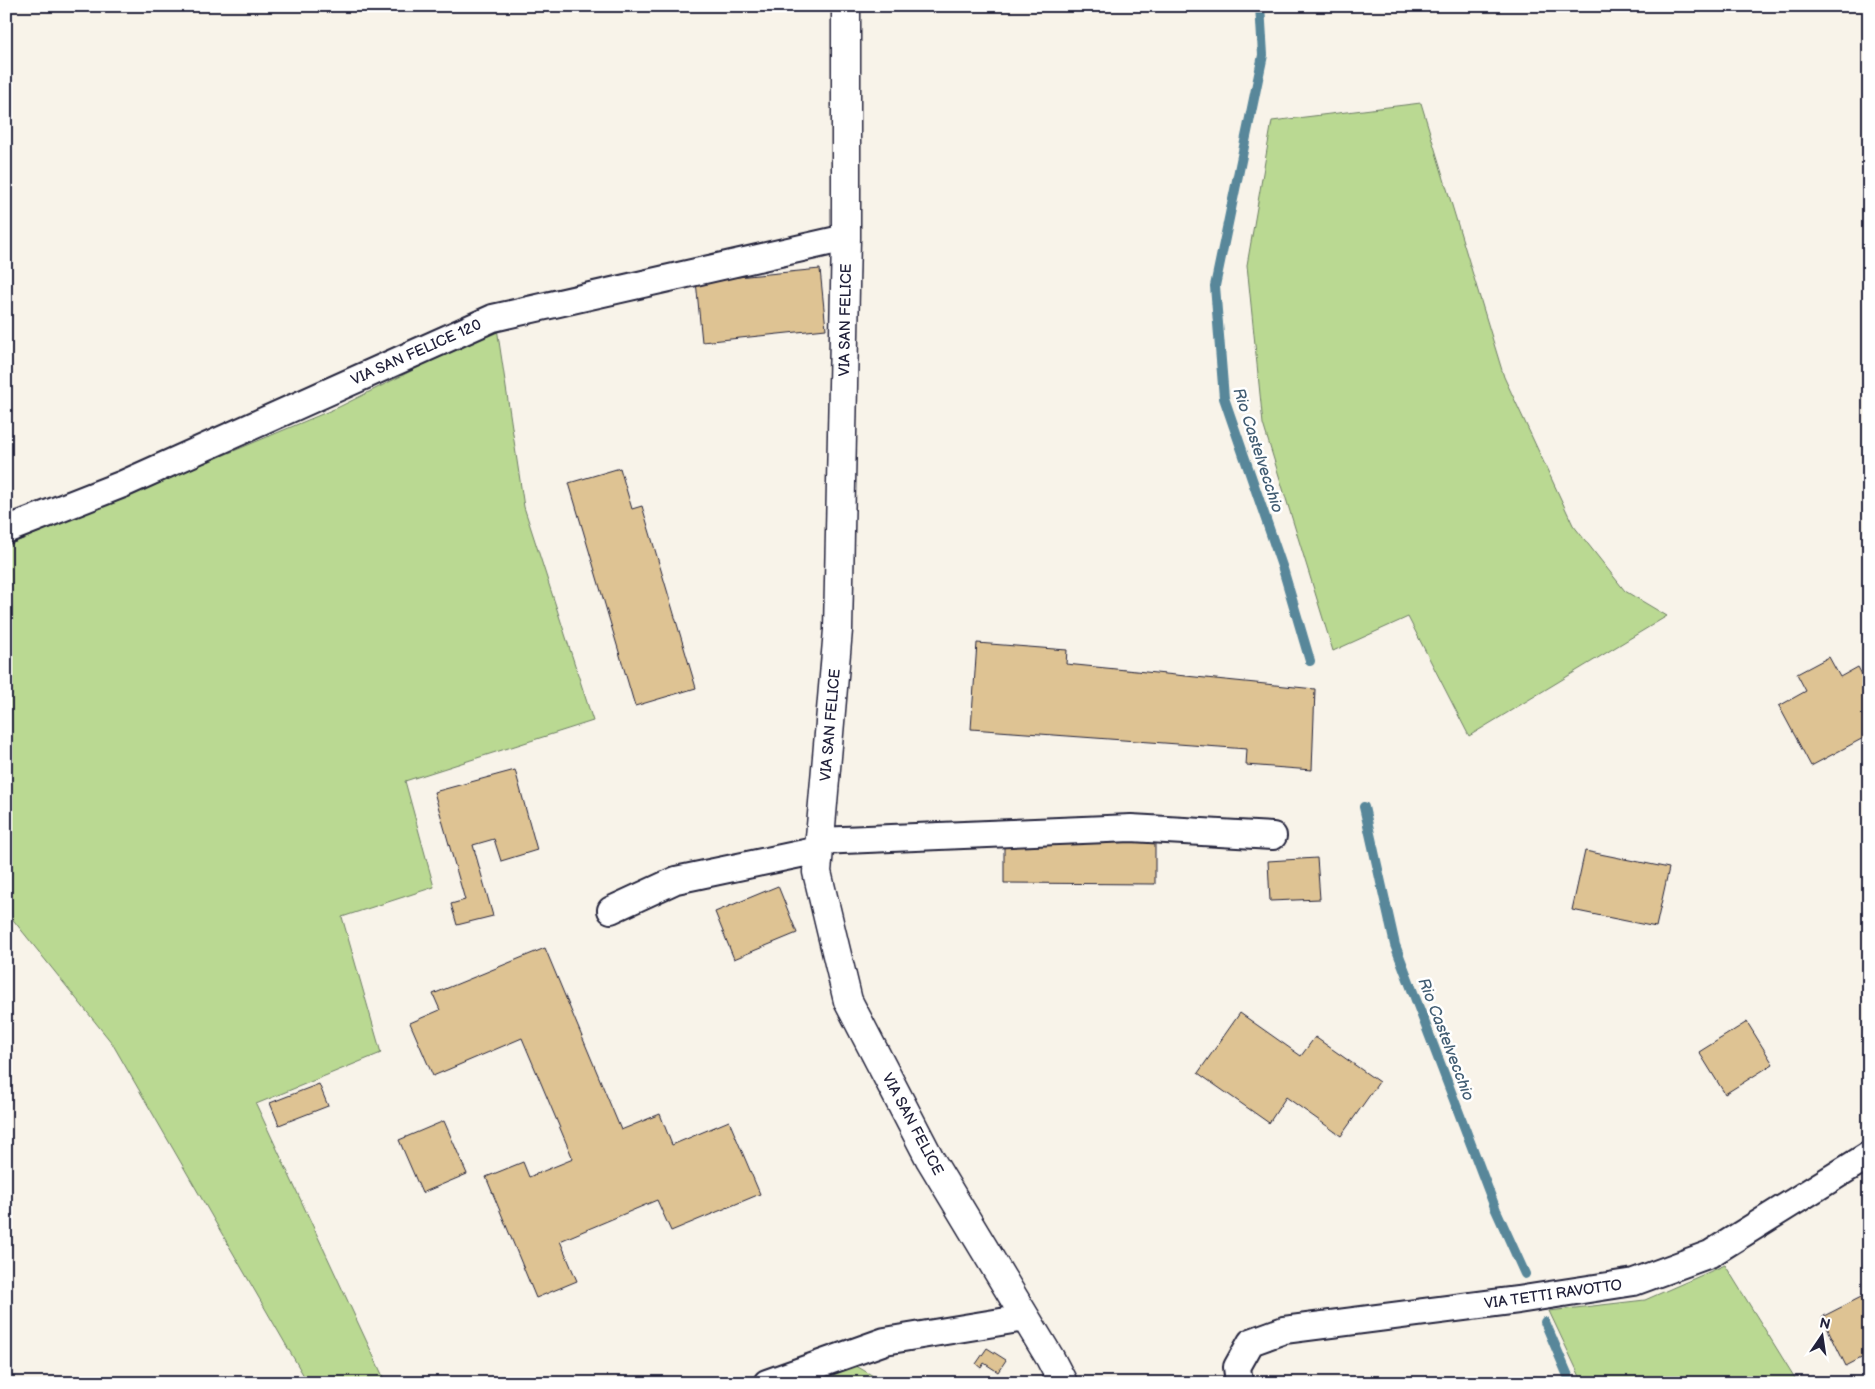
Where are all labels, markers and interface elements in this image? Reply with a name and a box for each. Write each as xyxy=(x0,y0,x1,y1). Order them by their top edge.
street label: VIA SAN FELICE xyxy=(835,263,856,377)
street label: VIA SAN FELICE 120 xyxy=(348,315,484,390)
water label: Rio Castelvecchio xyxy=(1228,386,1287,515)
street label: VIA SAN FELICE xyxy=(816,668,845,782)
water label: Rio Castelvecchio xyxy=(1413,975,1478,1104)
street label: VIA SAN FELICE xyxy=(878,1070,948,1179)
street label: VIA TETTI RAVOTTO xyxy=(1483,1275,1623,1314)
north arrow xyxy=(1798,1312,1848,1362)
text: N xyxy=(1818,1314,1832,1333)

